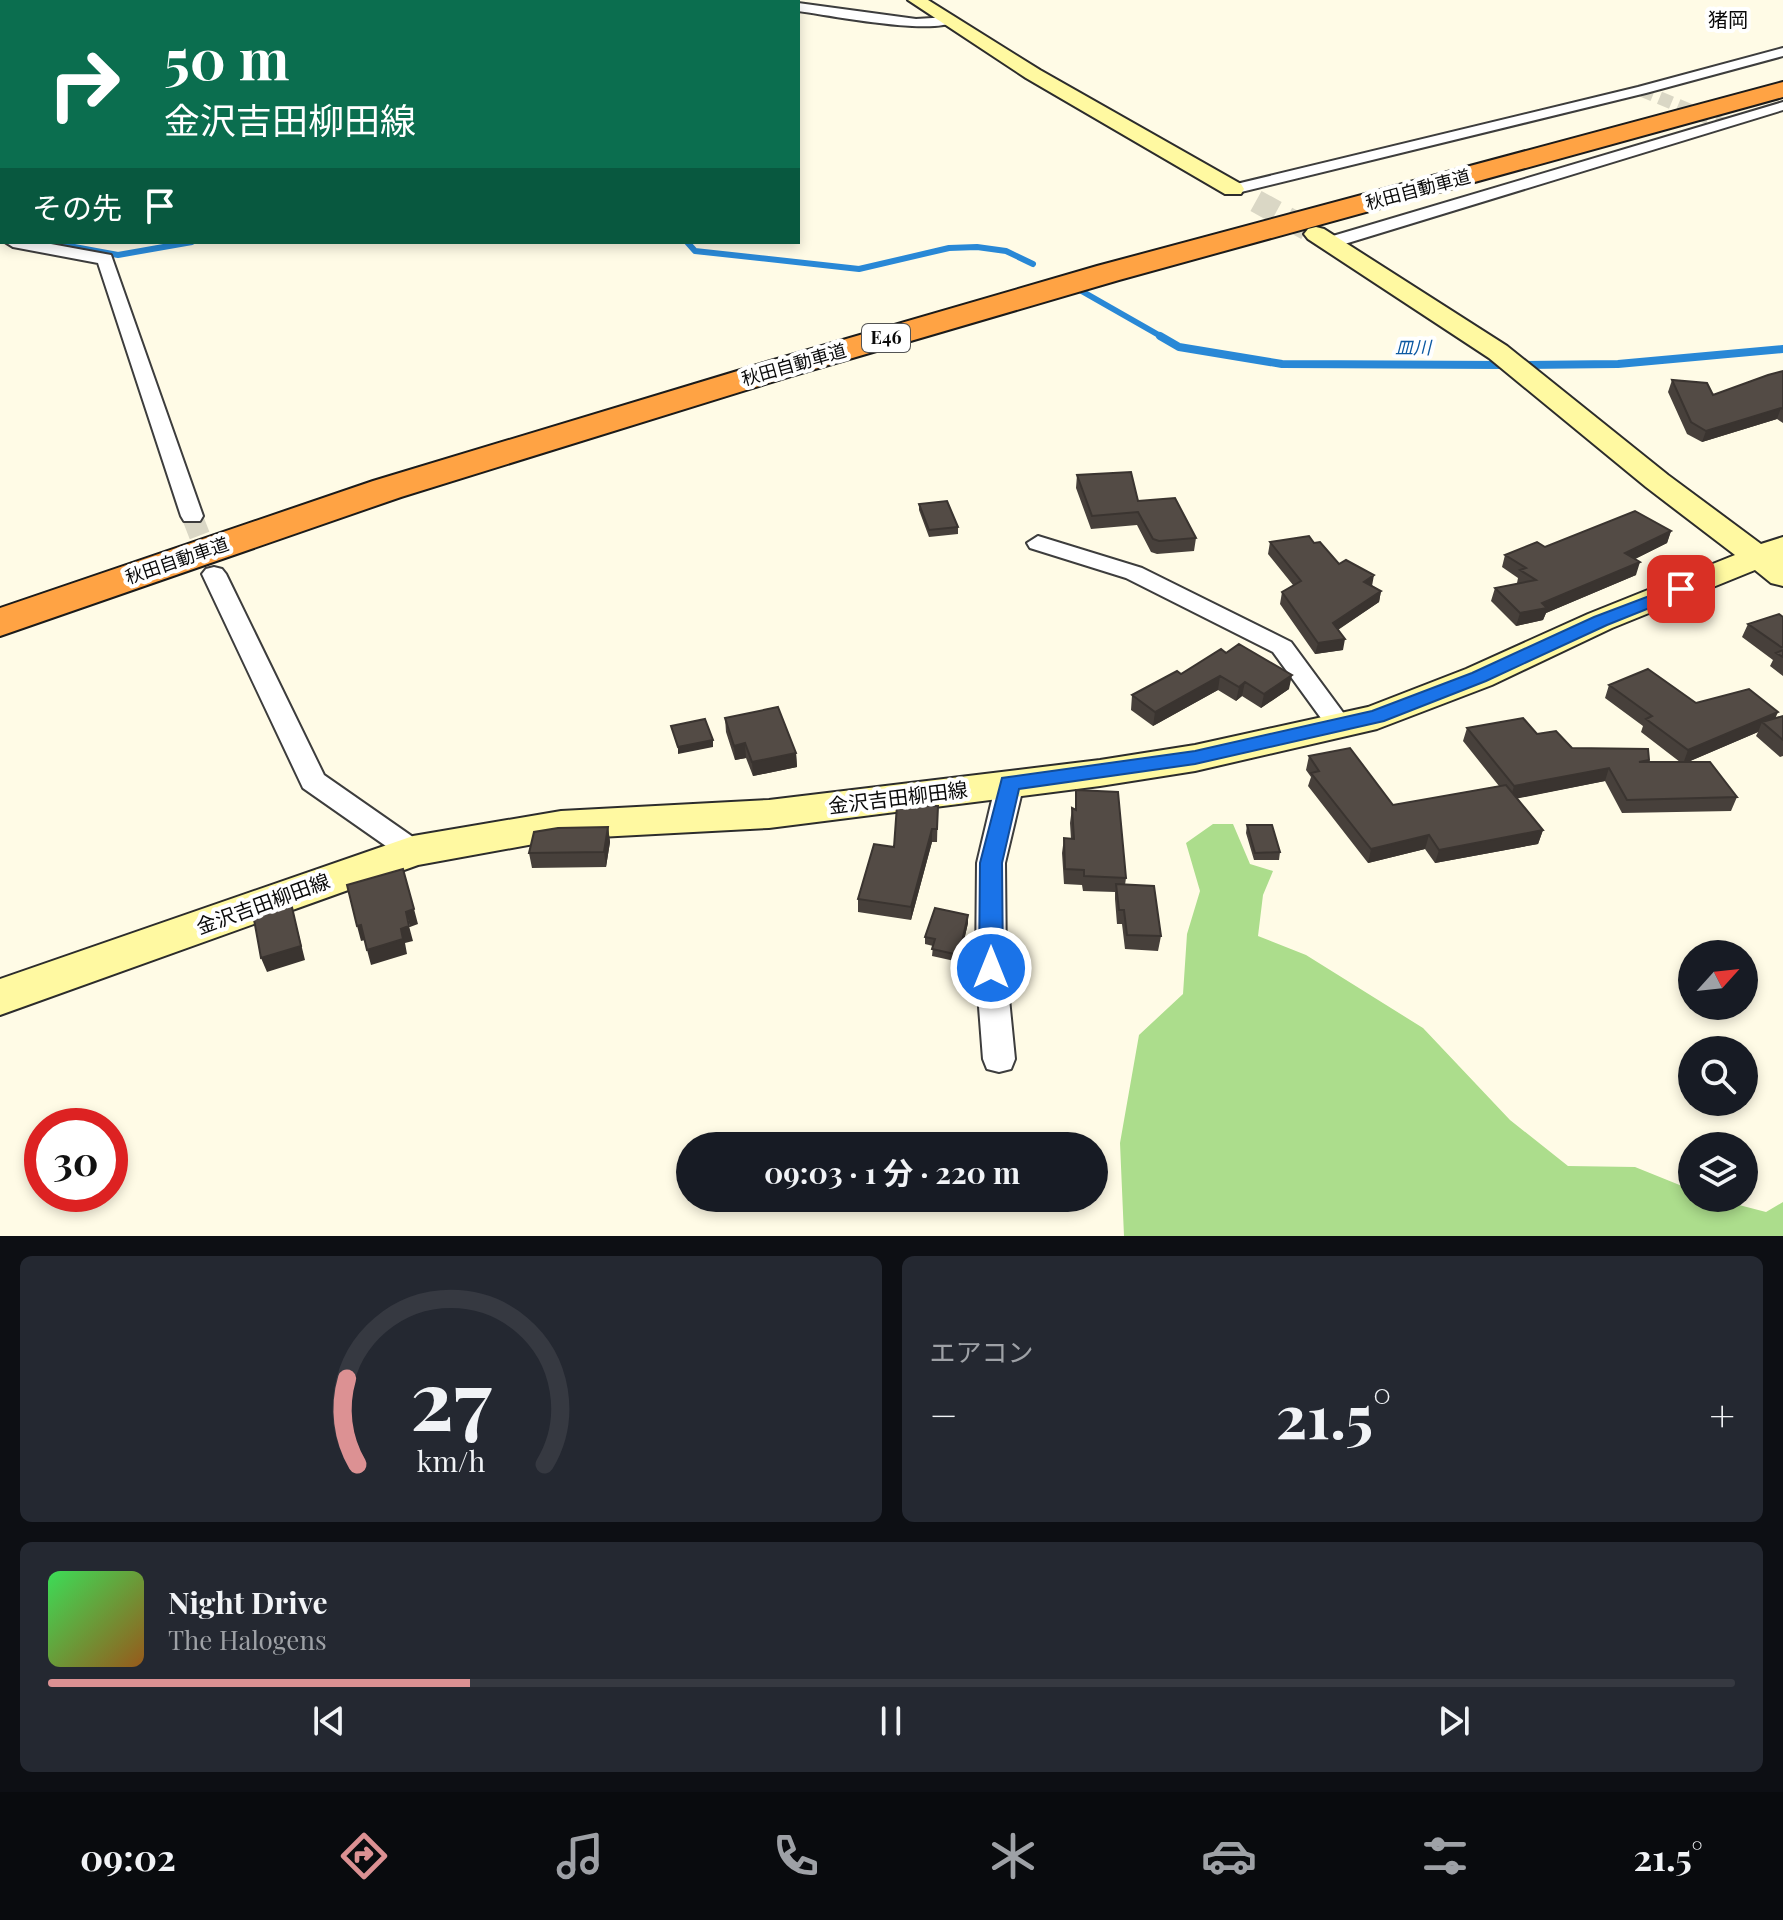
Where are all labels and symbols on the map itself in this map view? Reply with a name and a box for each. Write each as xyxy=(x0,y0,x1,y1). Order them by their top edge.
district label: 猪岡 xyxy=(1708,5,1748,32)
street label: 秋田自動車道 xyxy=(1362,163,1473,215)
road number: E46 xyxy=(862,324,910,352)
water label: 皿川 xyxy=(1395,335,1433,359)
street label: 秋田自動車道 xyxy=(739,338,849,390)
street label: 秋田自動車道 xyxy=(122,531,232,589)
pin xyxy=(1647,555,1715,623)
street label: 金沢吉田柳田線 xyxy=(827,775,969,818)
street label: 金沢吉田柳田線 xyxy=(192,866,333,939)
position arrow xyxy=(949,926,1033,1010)
north arrow xyxy=(1678,940,1758,1020)
speed limit sign: 30 xyxy=(24,1108,128,1212)

